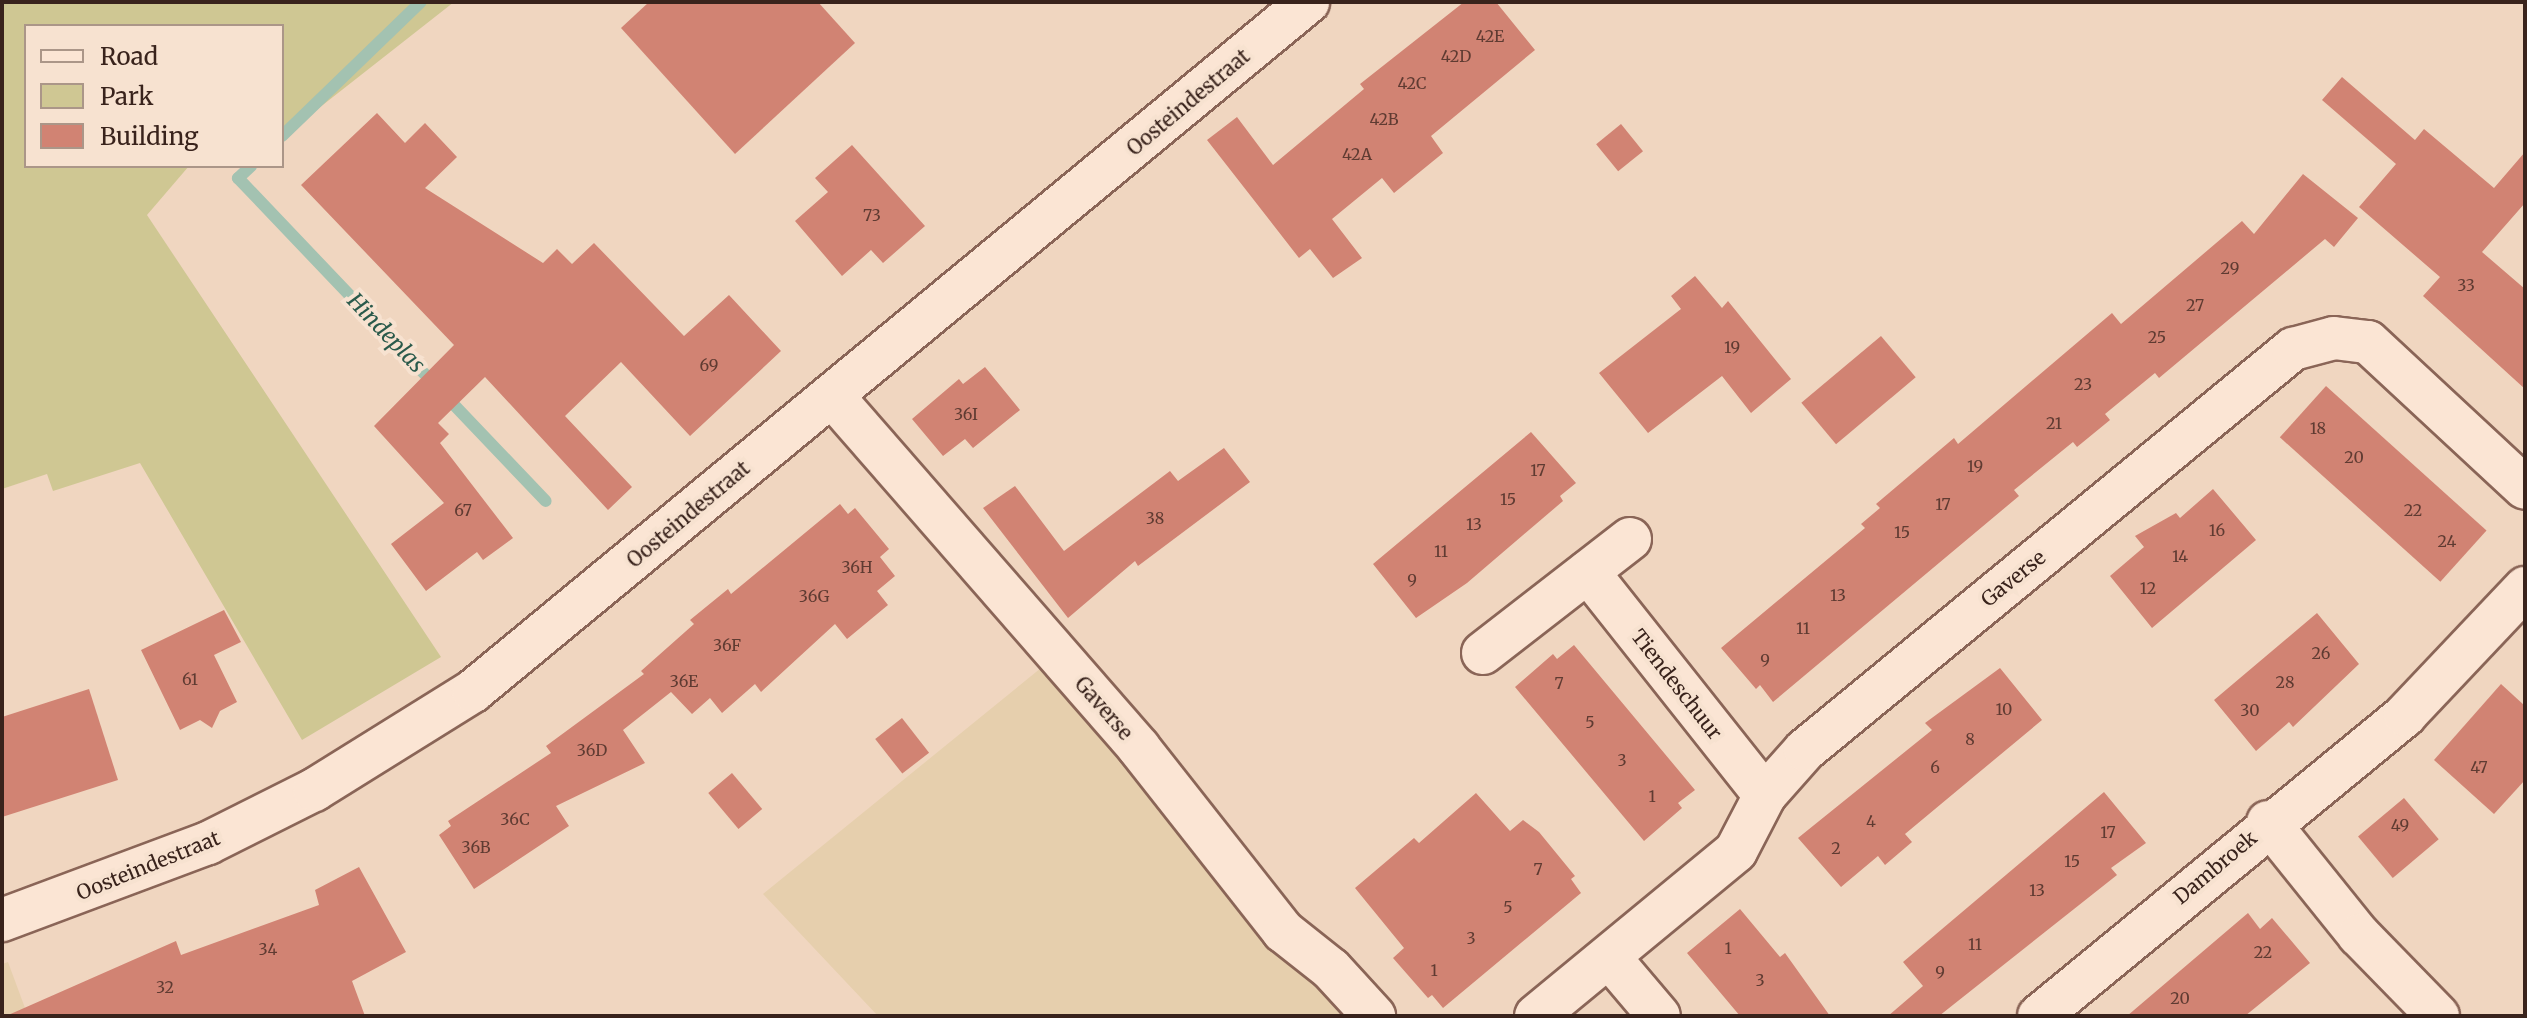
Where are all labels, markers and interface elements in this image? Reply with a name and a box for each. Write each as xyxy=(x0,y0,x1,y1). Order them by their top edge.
legend xyxy=(24,24,284,168)
house number: 42E xyxy=(1476,26,1504,46)
text: Road xyxy=(100,41,158,72)
street label: Oosteindestraat xyxy=(1122,44,1254,160)
house number: 42D xyxy=(1441,46,1471,66)
house number: 42C xyxy=(1398,73,1426,93)
text: Park xyxy=(100,81,153,112)
house number: 42B xyxy=(1369,109,1399,129)
text: Building xyxy=(100,121,199,152)
house number: 42A xyxy=(1342,144,1372,164)
house number: 73 xyxy=(863,205,881,225)
house number: 29 xyxy=(2221,258,2239,278)
house number: 33 xyxy=(2457,275,2475,295)
water label: Hindeplas xyxy=(342,288,430,378)
house number: 27 xyxy=(2186,295,2204,315)
house number: 25 xyxy=(2148,327,2166,347)
house number: 19 xyxy=(1724,337,1740,357)
house number: 69 xyxy=(700,355,718,375)
house number: 23 xyxy=(2074,374,2092,394)
house number: 36I xyxy=(954,404,978,424)
house number: 21 xyxy=(2046,413,2062,433)
house number: 18 xyxy=(2310,418,2326,438)
house number: 20 xyxy=(2344,447,2364,467)
street label: Oosteindestraat xyxy=(622,456,754,572)
house number: 19 xyxy=(1967,456,1983,476)
house number: 17 xyxy=(1530,460,1546,480)
house number: 15 xyxy=(1500,489,1516,509)
house number: 17 xyxy=(1935,494,1951,514)
house number: 67 xyxy=(454,500,472,520)
house number: 22 xyxy=(2404,500,2422,520)
house number: 38 xyxy=(1146,508,1164,528)
house number: 13 xyxy=(1466,514,1482,534)
house number: 16 xyxy=(2209,520,2225,540)
house number: 15 xyxy=(1894,522,1910,542)
house number: 24 xyxy=(2438,531,2456,551)
house number: 11 xyxy=(1434,541,1448,561)
street label: Gaverse xyxy=(1976,545,2050,611)
house number: 14 xyxy=(2172,546,2188,566)
house number: 36H xyxy=(841,557,873,577)
house number: 9 xyxy=(1407,570,1417,590)
house number: 12 xyxy=(2140,578,2156,598)
house number: 13 xyxy=(1830,585,1846,605)
house number: 36G xyxy=(799,586,829,606)
house number: 11 xyxy=(1796,618,1810,638)
street label: Tiendeschuur xyxy=(1627,624,1727,744)
house number: 36F xyxy=(713,635,741,655)
house number: 26 xyxy=(2312,643,2330,663)
house number: 9 xyxy=(1760,650,1770,670)
house number: 61 xyxy=(182,669,198,689)
house number: 36E xyxy=(670,671,698,691)
street label: Gaverse xyxy=(1070,672,1138,744)
house number: 28 xyxy=(2276,672,2294,692)
house number: 7 xyxy=(1554,673,1564,693)
house number: 10 xyxy=(1996,699,2012,719)
house number: 30 xyxy=(2240,700,2260,720)
house number: 5 xyxy=(1585,712,1595,732)
house number: 8 xyxy=(1965,729,1975,749)
house number: 36D xyxy=(577,740,607,760)
house number: 3 xyxy=(1617,750,1627,770)
house number: 6 xyxy=(1930,757,1940,777)
house number: 47 xyxy=(2470,757,2488,777)
house number: 1 xyxy=(1648,786,1656,806)
house number: 36C xyxy=(500,809,530,829)
house number: 4 xyxy=(1866,811,1876,831)
house number: 49 xyxy=(2391,815,2409,835)
house number: 17 xyxy=(2100,822,2116,842)
street label: Oosteindestraat xyxy=(73,825,223,905)
street label: Dambroek xyxy=(2169,825,2261,909)
house number: 36B xyxy=(461,837,491,857)
house number: 2 xyxy=(1831,838,1841,858)
house number: 15 xyxy=(2064,851,2080,871)
house number: 7 xyxy=(1533,859,1543,879)
house number: 13 xyxy=(2029,880,2045,900)
house number: 5 xyxy=(1503,897,1513,917)
house number: 3 xyxy=(1466,928,1476,948)
house number: 11 xyxy=(1968,934,1982,954)
house number: 1 xyxy=(1724,938,1732,958)
house number: 34 xyxy=(259,939,277,959)
house number: 22 xyxy=(2254,942,2272,962)
house number: 1 xyxy=(1430,960,1438,980)
house number: 9 xyxy=(1935,962,1945,982)
house number: 3 xyxy=(1755,970,1765,990)
house number: 32 xyxy=(156,977,174,997)
house number: 20 xyxy=(2170,988,2190,1008)

